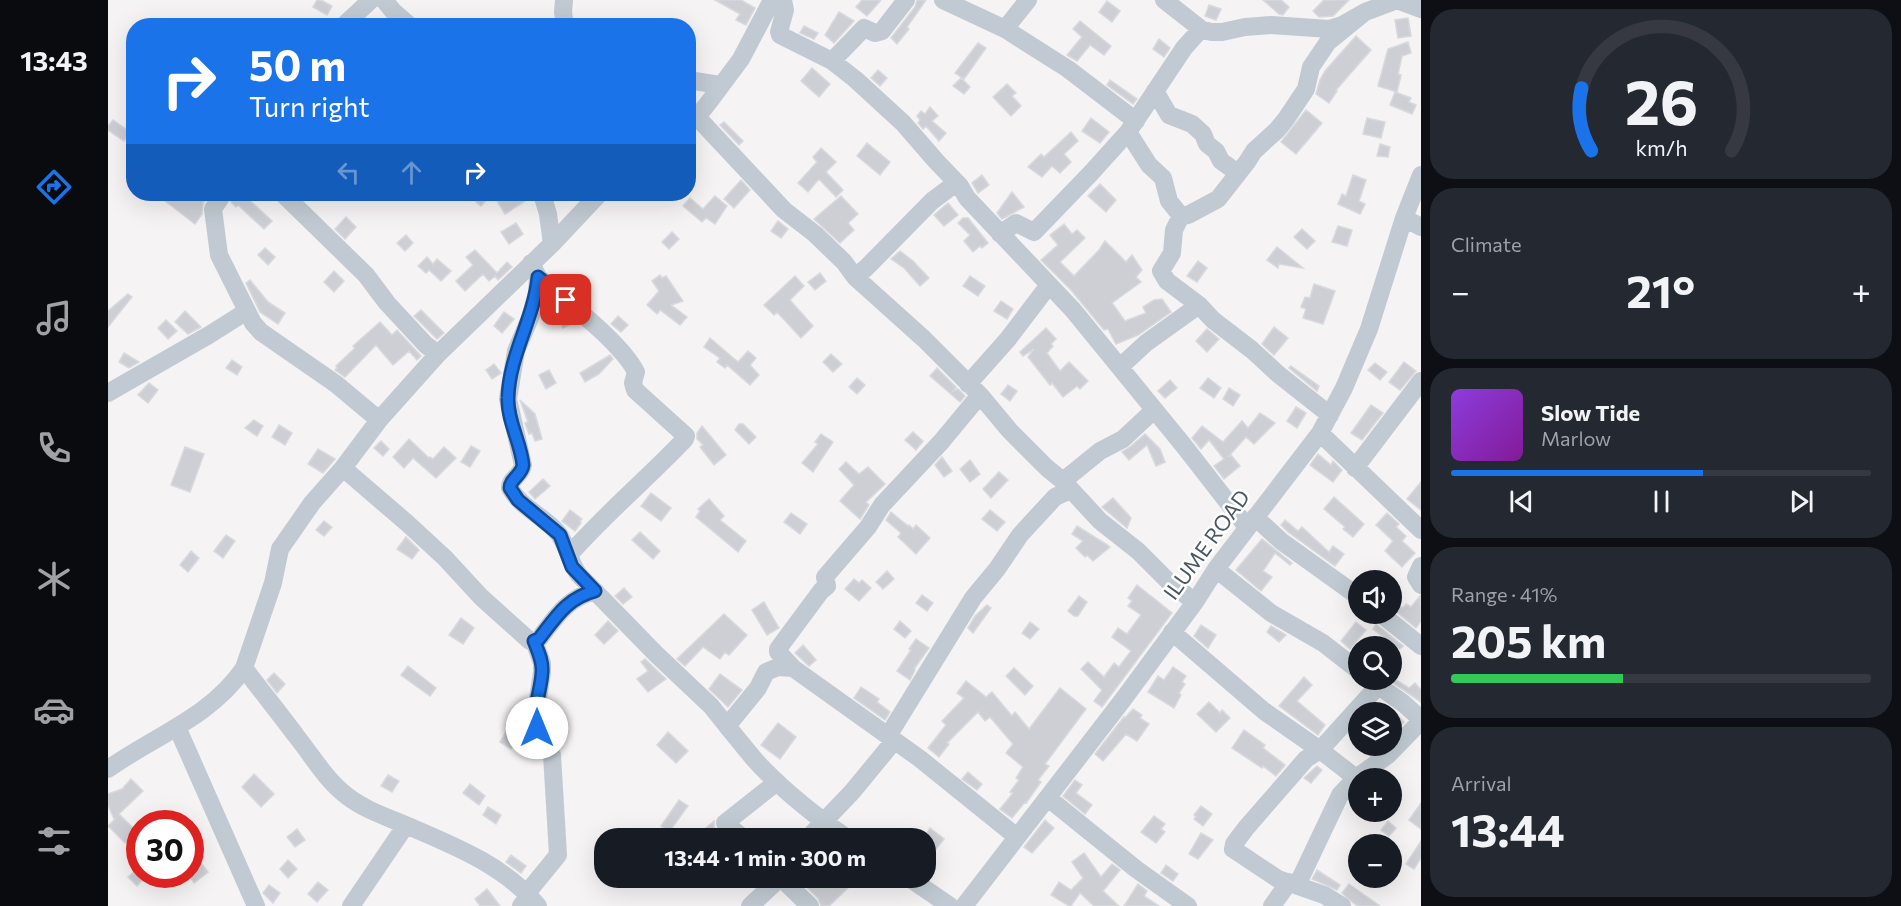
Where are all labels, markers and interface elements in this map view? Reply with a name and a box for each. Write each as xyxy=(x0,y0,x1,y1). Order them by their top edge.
text: 50 m xyxy=(249,38,346,90)
icon: right xyxy=(150,42,228,120)
text: 13:43 xyxy=(20,44,88,77)
text: 26 xyxy=(1624,62,1698,138)
text: Turn right xyxy=(249,90,369,123)
text: km/h xyxy=(1635,135,1687,161)
icon: left xyxy=(332,156,365,189)
icon: ahead xyxy=(395,156,428,189)
icon: right xyxy=(458,156,491,189)
icon: directions xyxy=(33,166,75,208)
text: Climate xyxy=(1451,232,1521,256)
text: 21° xyxy=(1626,262,1695,317)
text: − xyxy=(1451,270,1470,311)
text: + xyxy=(1852,270,1871,311)
pin xyxy=(540,274,591,325)
icon: arrive xyxy=(549,283,582,316)
icon: music xyxy=(33,297,75,339)
text: Slow Tide xyxy=(1541,399,1640,426)
text: Marlow xyxy=(1541,426,1611,450)
icon: phone xyxy=(33,427,75,469)
street label: ILUME ROAD xyxy=(1158,484,1254,604)
icon: previous xyxy=(1505,485,1538,518)
icon: pause xyxy=(1645,485,1678,518)
icon: next xyxy=(1785,485,1818,518)
icon: climate xyxy=(33,558,75,600)
map controls xyxy=(1348,570,1402,888)
button: sound xyxy=(1348,570,1402,624)
text: Range · 41% xyxy=(1451,582,1557,606)
text: 205 km xyxy=(1451,612,1606,667)
button: search xyxy=(1348,636,1402,690)
icon: car xyxy=(33,689,75,731)
position arrow xyxy=(505,696,569,760)
button: layers xyxy=(1348,702,1402,756)
button: + xyxy=(1348,768,1402,822)
text: Arrival xyxy=(1451,771,1512,795)
text: 13:44 xyxy=(1451,801,1565,856)
speed limit sign: 30 xyxy=(126,810,204,888)
icon: filters xyxy=(33,820,75,862)
button: − xyxy=(1348,834,1402,888)
text: 13:44 · 1 min · 300 m xyxy=(664,844,866,871)

